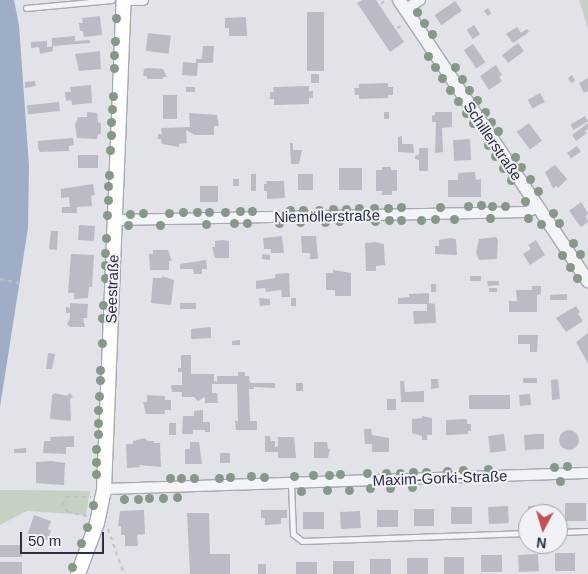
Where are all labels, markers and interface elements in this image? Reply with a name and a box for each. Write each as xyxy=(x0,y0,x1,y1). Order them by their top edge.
street label: Schillerstraße xyxy=(460,98,526,184)
street label: Niemöllerstraße xyxy=(274,206,380,226)
street label: Seestraße xyxy=(102,254,122,324)
street label: Maxim-Gorki-Straße xyxy=(372,467,508,489)
north arrow xyxy=(518,504,568,554)
scale bar xyxy=(22,522,106,554)
text: 50 m xyxy=(28,532,61,549)
text: N xyxy=(536,534,547,551)

